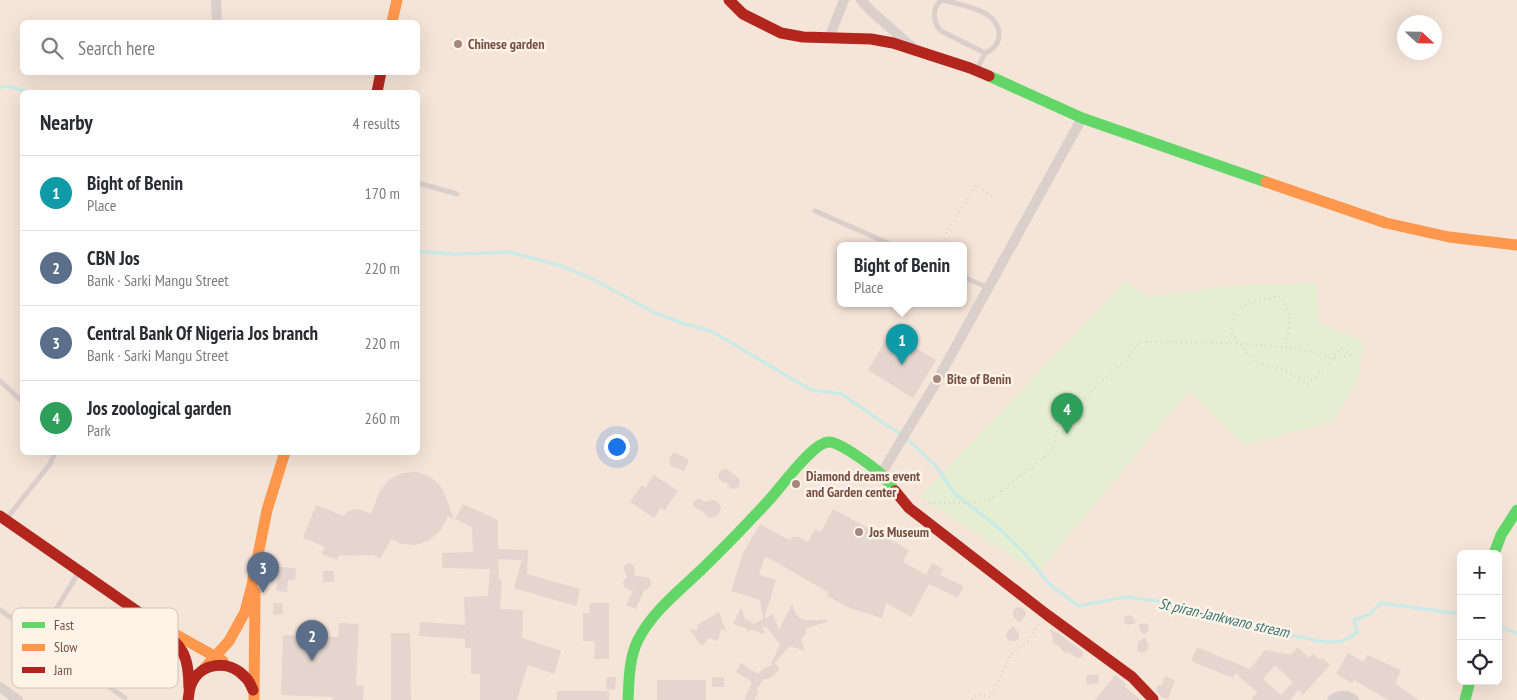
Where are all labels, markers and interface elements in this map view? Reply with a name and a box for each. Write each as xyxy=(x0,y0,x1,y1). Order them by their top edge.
north arrow xyxy=(1397,15,1442,60)
search box xyxy=(20,20,420,75)
icon: search xyxy=(38,34,66,62)
place label: Chinese garden xyxy=(468,35,544,53)
text: Search here xyxy=(78,36,155,60)
marker: Chinese garden xyxy=(452,38,464,50)
text: Nearby xyxy=(40,109,93,136)
text: 4 results xyxy=(353,113,400,133)
text: Bight of Benin xyxy=(87,171,183,195)
text: 1 xyxy=(52,183,60,203)
text: 170 m xyxy=(365,183,400,203)
text: Place xyxy=(87,195,116,215)
popup xyxy=(837,242,967,307)
text: CBN Jos xyxy=(87,246,140,270)
text: Bight of Benin xyxy=(854,253,950,277)
text: 2 xyxy=(52,258,60,278)
text: 220 m xyxy=(365,258,400,278)
text: Bank · Sarki Mangu Street xyxy=(87,270,229,290)
text: Place xyxy=(854,277,883,297)
text: Central Bank Of Nigeria Jos branch xyxy=(87,321,318,345)
pin: 1 xyxy=(886,324,918,365)
text: 3 xyxy=(52,333,60,353)
text: 220 m xyxy=(365,333,400,353)
text: Bank · Sarki Mangu Street xyxy=(87,345,229,365)
place label: Bite of Benin xyxy=(947,370,1011,388)
marker: Bite of Benin xyxy=(931,373,943,385)
pin: 4 xyxy=(1051,393,1083,434)
text: Jos zoological garden xyxy=(87,396,231,420)
text: 4 xyxy=(52,408,60,428)
text: 260 m xyxy=(365,408,400,428)
text: Park xyxy=(87,420,111,440)
your location xyxy=(604,434,630,460)
place label: Diamond dreams event and Garden center xyxy=(806,467,920,501)
marker: Diamond dreams event and Garden center xyxy=(790,478,802,490)
place label: Jos Museum xyxy=(868,523,929,541)
marker: Jos Museum xyxy=(853,526,865,538)
map controls xyxy=(1457,550,1502,685)
button: + xyxy=(1457,550,1502,595)
pin: 3 xyxy=(247,552,279,593)
water label: St piran-Jankwano stream xyxy=(1157,593,1292,642)
button: − xyxy=(1457,595,1502,640)
legend xyxy=(12,608,178,688)
text: Fast xyxy=(54,616,74,634)
pin: 2 xyxy=(296,620,328,661)
text: Slow xyxy=(54,638,78,656)
button: locate xyxy=(1457,640,1502,685)
text: Jam xyxy=(53,661,72,679)

